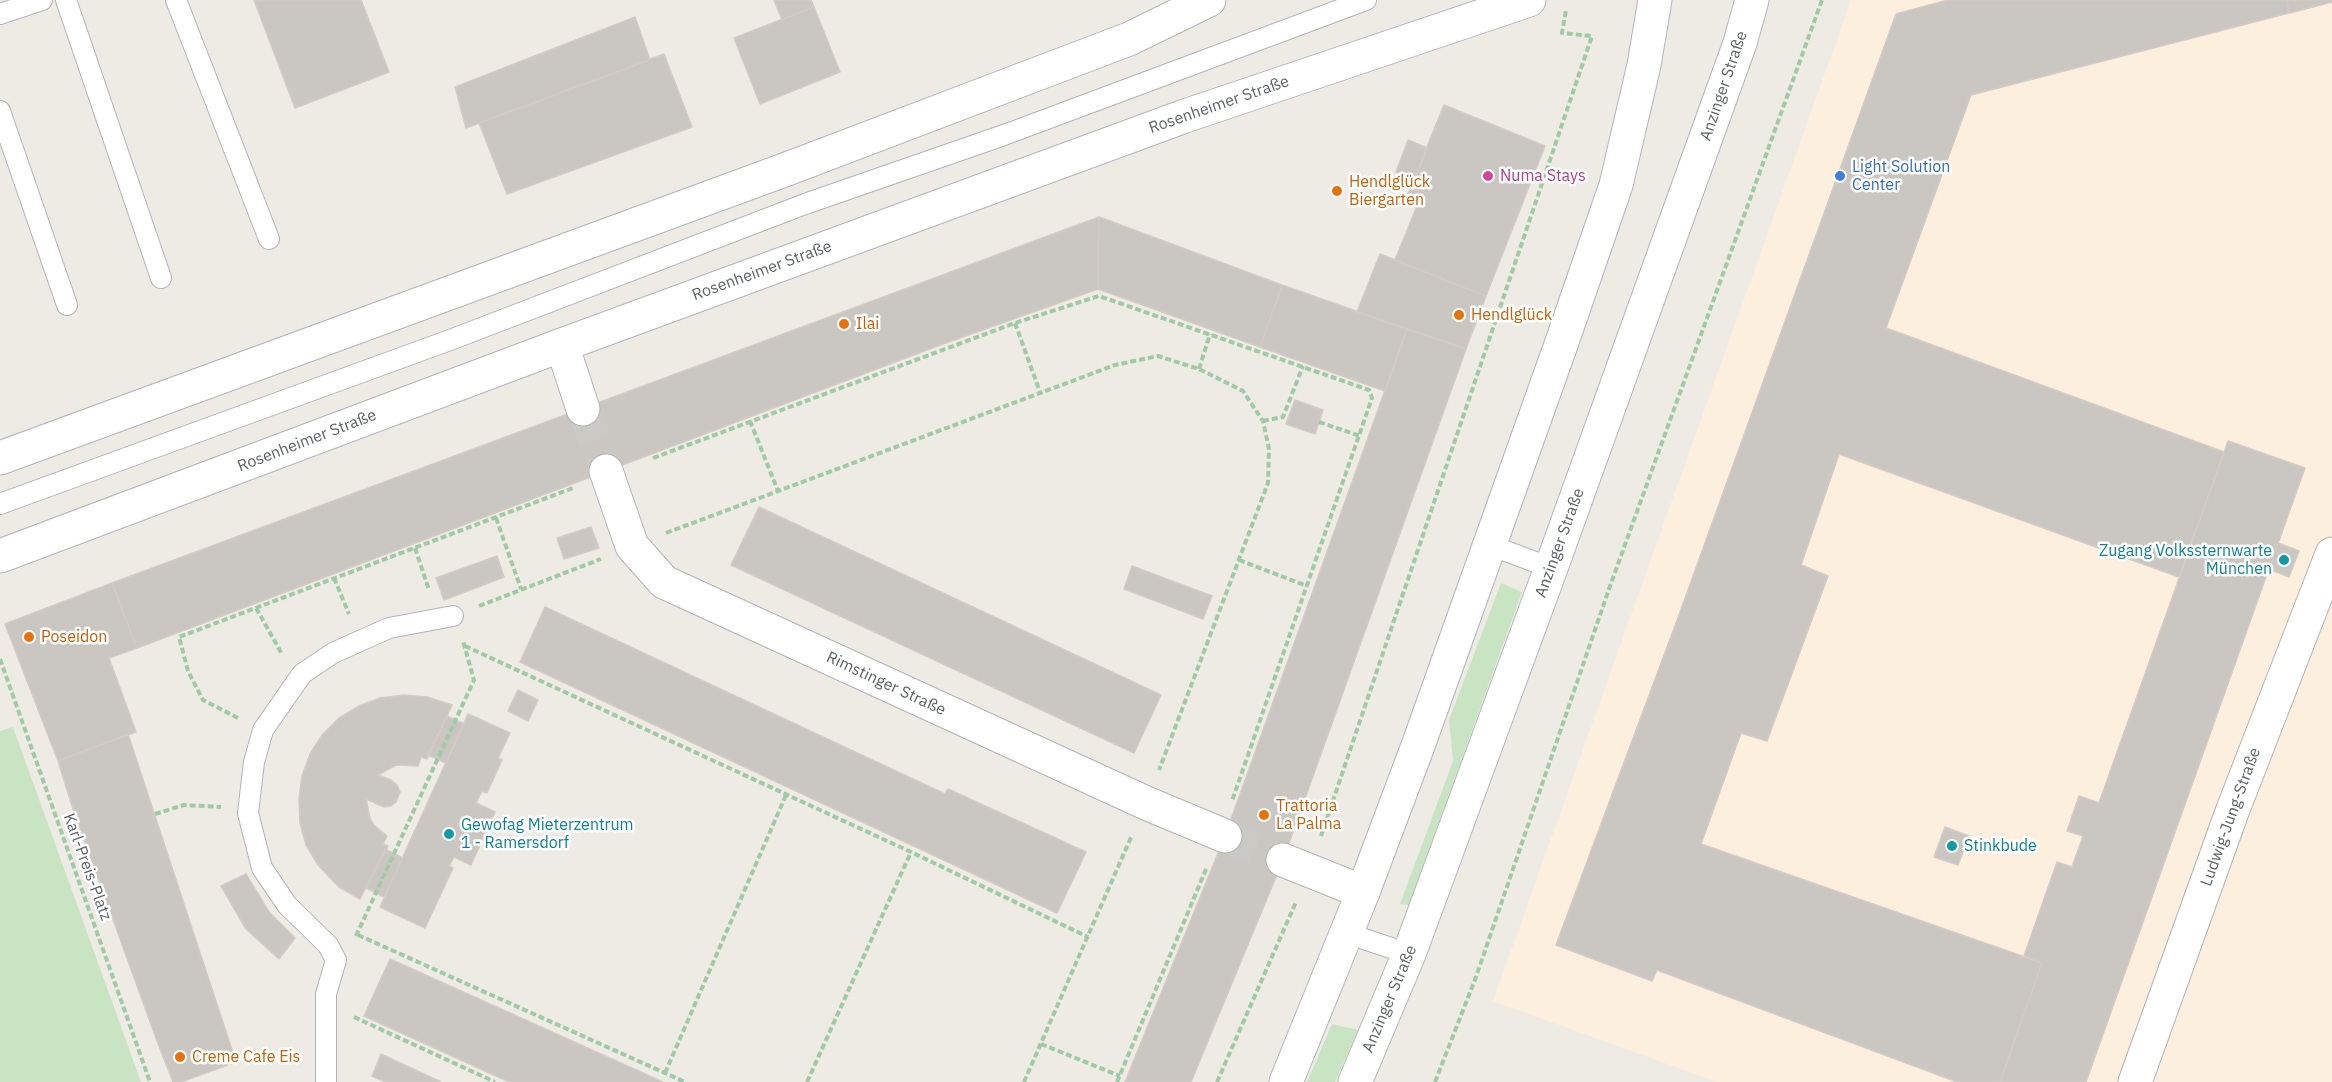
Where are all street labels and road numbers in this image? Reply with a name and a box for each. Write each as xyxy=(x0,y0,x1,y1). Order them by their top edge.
street label: Anzinger Straße xyxy=(1696,29,1752,143)
street label: Rosenheimer Straße xyxy=(1146,72,1292,138)
street label: Rosenheimer Straße xyxy=(690,237,834,305)
street label: Rosenheimer Straße xyxy=(235,406,379,476)
street label: Anzinger Straße xyxy=(1531,486,1589,600)
street label: Rimstinger Straße xyxy=(823,648,949,720)
street label: Ludwig-Jung-Straße xyxy=(2197,745,2265,889)
street label: Karl-Preis-Platz xyxy=(59,811,115,923)
street label: Anzinger Straße xyxy=(1359,942,1421,1056)

